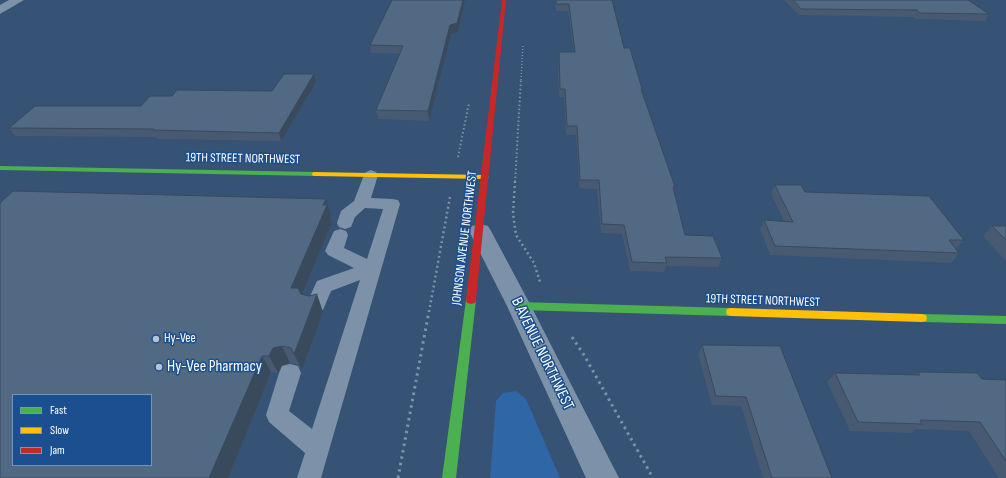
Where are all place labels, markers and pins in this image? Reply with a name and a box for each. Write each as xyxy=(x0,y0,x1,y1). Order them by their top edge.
place label: Hy-Vee xyxy=(164,331,196,347)
marker: Hy-Vee xyxy=(151,334,161,344)
place label: Hy-Vee Pharmacy xyxy=(167,357,262,377)
marker: Hy-Vee Pharmacy xyxy=(154,362,164,372)

